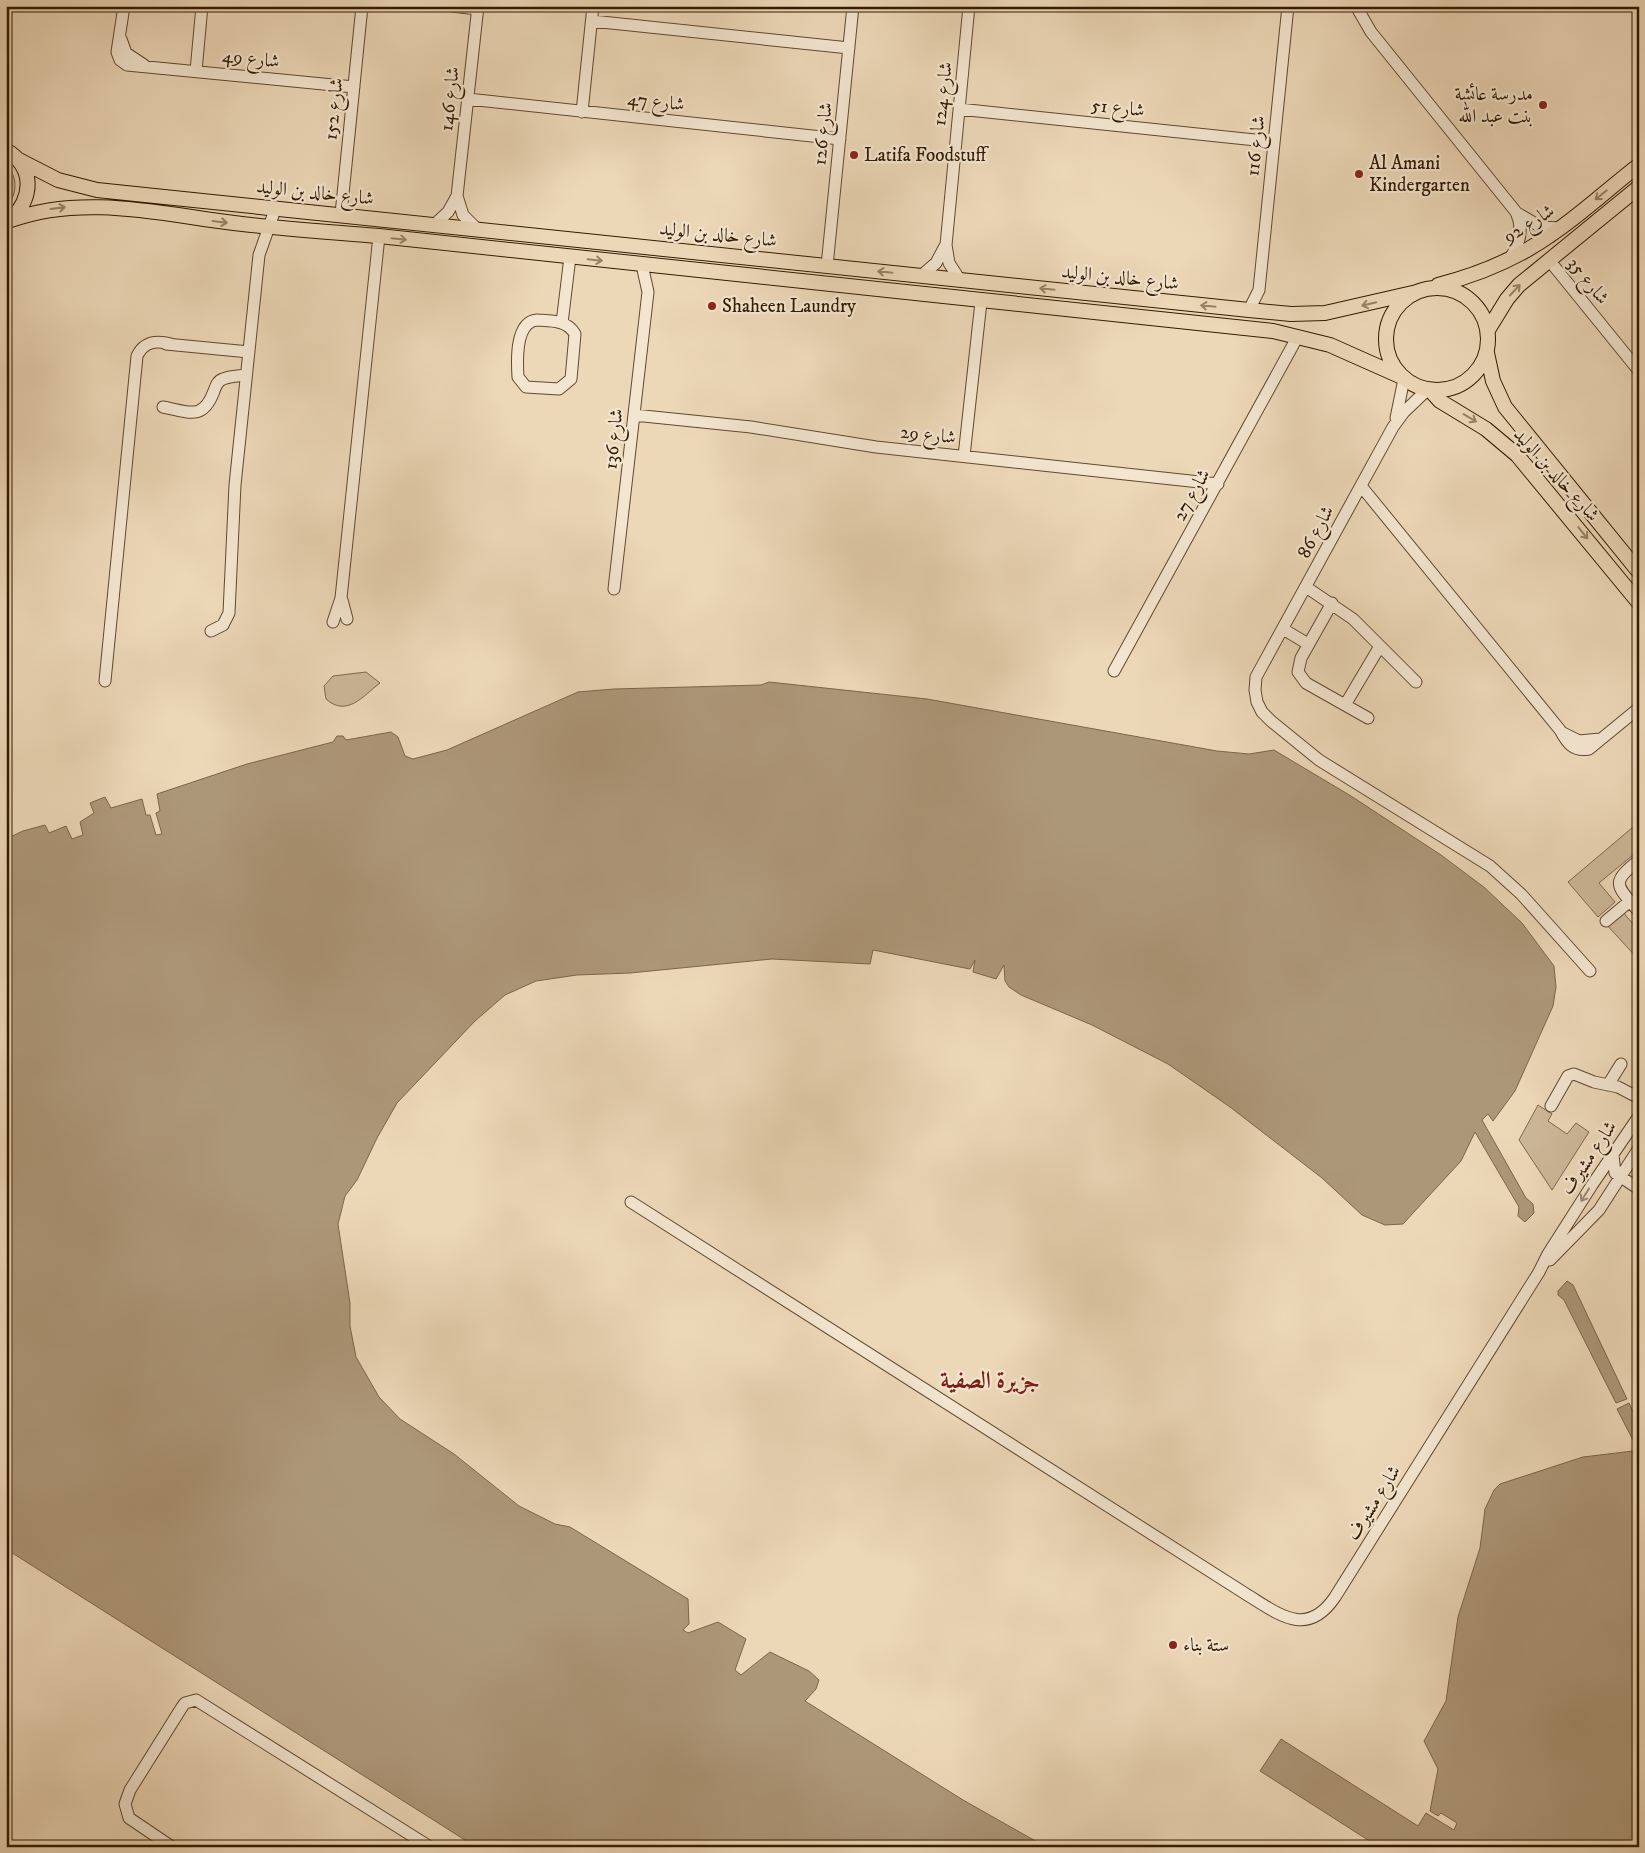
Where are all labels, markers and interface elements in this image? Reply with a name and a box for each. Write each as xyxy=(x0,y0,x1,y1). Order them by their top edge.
street label: شارع 49 xyxy=(221,45,281,76)
street label: شارع 124 xyxy=(928,61,961,127)
street label: شارع 146 xyxy=(435,66,468,133)
street label: شارع 152 xyxy=(319,77,352,142)
place label: مدرسة عائشة بنت عبد الله xyxy=(1455,83,1533,128)
street label: شارع 47 xyxy=(626,88,686,119)
street label: شارع 51 xyxy=(1090,94,1146,125)
marker: مدرسة عائشة بنت عبد الله xyxy=(1537,99,1549,111)
street label: شارع 126 xyxy=(808,101,841,167)
street label: شارع 116 xyxy=(1241,115,1274,178)
place label: Latifa Foodstuff xyxy=(864,144,990,167)
marker: Latifa Foodstuff xyxy=(848,149,860,161)
place label: Al Amani Kindergarten xyxy=(1369,152,1470,197)
marker: Al Amani Kindergarten xyxy=(1353,168,1365,180)
street label: شارع خالد بن الوليد xyxy=(255,175,375,214)
one-way arrow xyxy=(1595,190,1608,201)
street label: شارع 92 xyxy=(1498,199,1560,252)
one-way arrow xyxy=(50,203,66,213)
one-way arrow xyxy=(212,217,228,227)
street label: شارع خالد بن الوليد xyxy=(658,217,778,256)
one-way arrow xyxy=(391,234,407,243)
street label: شارع 35 xyxy=(1560,253,1614,311)
one-way arrow xyxy=(587,255,603,265)
street label: شارع خالد بن الوليد xyxy=(1060,260,1180,299)
one-way arrow xyxy=(877,267,893,277)
one-way arrow xyxy=(1509,283,1521,296)
one-way arrow xyxy=(1039,284,1055,294)
place label: Shaheen Laundry xyxy=(722,295,857,318)
one-way arrow xyxy=(1362,299,1378,309)
marker: Shaheen Laundry xyxy=(706,300,718,312)
one-way arrow xyxy=(1201,301,1217,311)
street label: شارع 136 xyxy=(599,407,632,471)
one-way arrow xyxy=(1462,414,1476,424)
street label: شارع 29 xyxy=(899,421,957,452)
street label: شارع خالد بن الوليد xyxy=(1506,423,1604,529)
street label: شارع 27 xyxy=(1168,465,1218,526)
street label: شارع 86 xyxy=(1293,502,1342,564)
one-way arrow xyxy=(1578,526,1588,540)
street label: شارع مشيرف xyxy=(1556,1117,1625,1201)
one-way arrow xyxy=(1580,1188,1591,1202)
district label: جزيرة الصفية xyxy=(940,1366,1040,1396)
street label: شارع مشيرف xyxy=(1342,1461,1409,1546)
place label: ستة بناء xyxy=(1183,1634,1229,1657)
marker: ستة بناء xyxy=(1167,1639,1179,1651)

